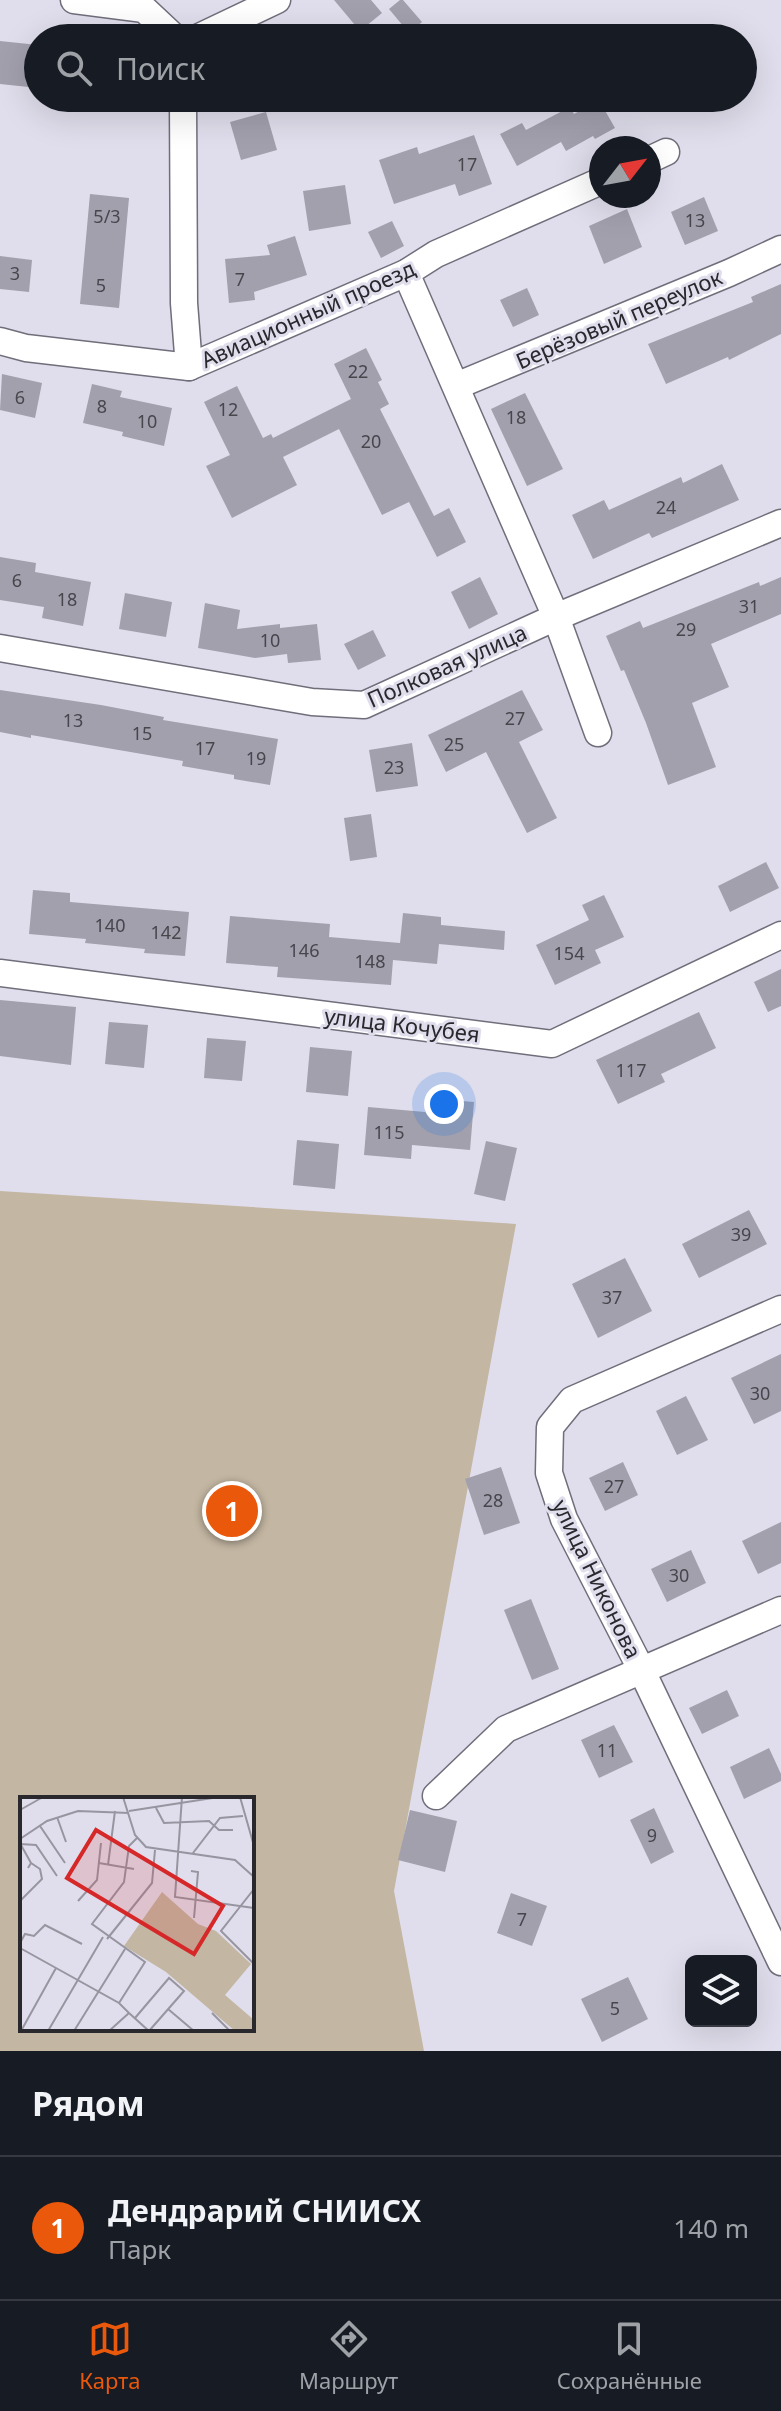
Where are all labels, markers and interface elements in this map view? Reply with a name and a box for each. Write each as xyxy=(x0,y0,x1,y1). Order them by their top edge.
search box xyxy=(24,24,757,112)
icon: search xyxy=(52,46,96,90)
text: Поиск xyxy=(116,48,205,89)
north arrow xyxy=(589,136,661,208)
house number: 17 xyxy=(457,152,477,176)
house number: 5/3 xyxy=(93,204,121,228)
house number: 13 xyxy=(685,208,705,232)
street label: Авиационный проезд xyxy=(196,252,420,374)
house number: 3 xyxy=(10,261,20,285)
street label: Берёзовый переулок xyxy=(511,261,727,375)
house number: 7 xyxy=(235,267,245,291)
house number: 5 xyxy=(96,273,106,297)
house number: 22 xyxy=(348,359,368,383)
house number: 6 xyxy=(15,385,25,409)
house number: 8 xyxy=(97,394,107,418)
house number: 12 xyxy=(218,397,238,421)
house number: 18 xyxy=(506,405,526,429)
house number: 10 xyxy=(137,409,157,433)
house number: 20 xyxy=(361,429,381,453)
house number: 24 xyxy=(656,495,676,519)
house number: 6 xyxy=(12,568,22,592)
house number: 18 xyxy=(57,587,77,611)
house number: 31 xyxy=(739,594,759,618)
street label: Полковая улица xyxy=(362,616,531,714)
house number: 29 xyxy=(676,617,696,641)
house number: 10 xyxy=(260,628,280,652)
house number: 27 xyxy=(505,706,525,730)
house number: 13 xyxy=(63,708,83,732)
house number: 15 xyxy=(132,721,152,745)
house number: 25 xyxy=(444,732,464,756)
house number: 17 xyxy=(195,736,215,760)
house number: 19 xyxy=(246,746,266,770)
house number: 23 xyxy=(384,755,404,779)
house number: 140 xyxy=(95,913,125,937)
house number: 142 xyxy=(151,920,181,944)
house number: 146 xyxy=(289,938,319,962)
house number: 154 xyxy=(554,941,584,965)
house number: 148 xyxy=(355,949,385,973)
street label: улица Кочубея xyxy=(323,1000,481,1048)
house number: 117 xyxy=(616,1058,646,1082)
your location xyxy=(424,1084,464,1124)
house number: 115 xyxy=(374,1120,404,1144)
house number: 39 xyxy=(731,1222,751,1246)
house number: 37 xyxy=(602,1285,622,1309)
house number: 30 xyxy=(750,1381,770,1405)
house number: 27 xyxy=(604,1474,624,1498)
pin: 1 xyxy=(206,1481,258,1541)
house number: 28 xyxy=(483,1488,503,1512)
street label: улица Никонова xyxy=(546,1494,649,1663)
house number: 30 xyxy=(669,1563,689,1587)
house number: 11 xyxy=(597,1738,617,1762)
inset map xyxy=(20,1797,254,2031)
house number: 9 xyxy=(647,1823,657,1847)
house number: 7 xyxy=(517,1907,527,1931)
map controls xyxy=(685,1955,757,2027)
button: layers xyxy=(685,1955,757,2027)
house number: 5 xyxy=(610,1996,620,2020)
text: Рядом xyxy=(32,2080,145,2126)
text: Дендрарий СНИИСХ xyxy=(108,2190,421,2231)
text: 1 xyxy=(51,2210,65,2246)
text: 140 m xyxy=(673,2210,749,2246)
text: Парк xyxy=(108,2231,171,2267)
tab: Карта xyxy=(79,2317,141,2395)
tab: Маршрут xyxy=(299,2317,398,2395)
tab: Сохранённые xyxy=(557,2317,702,2395)

